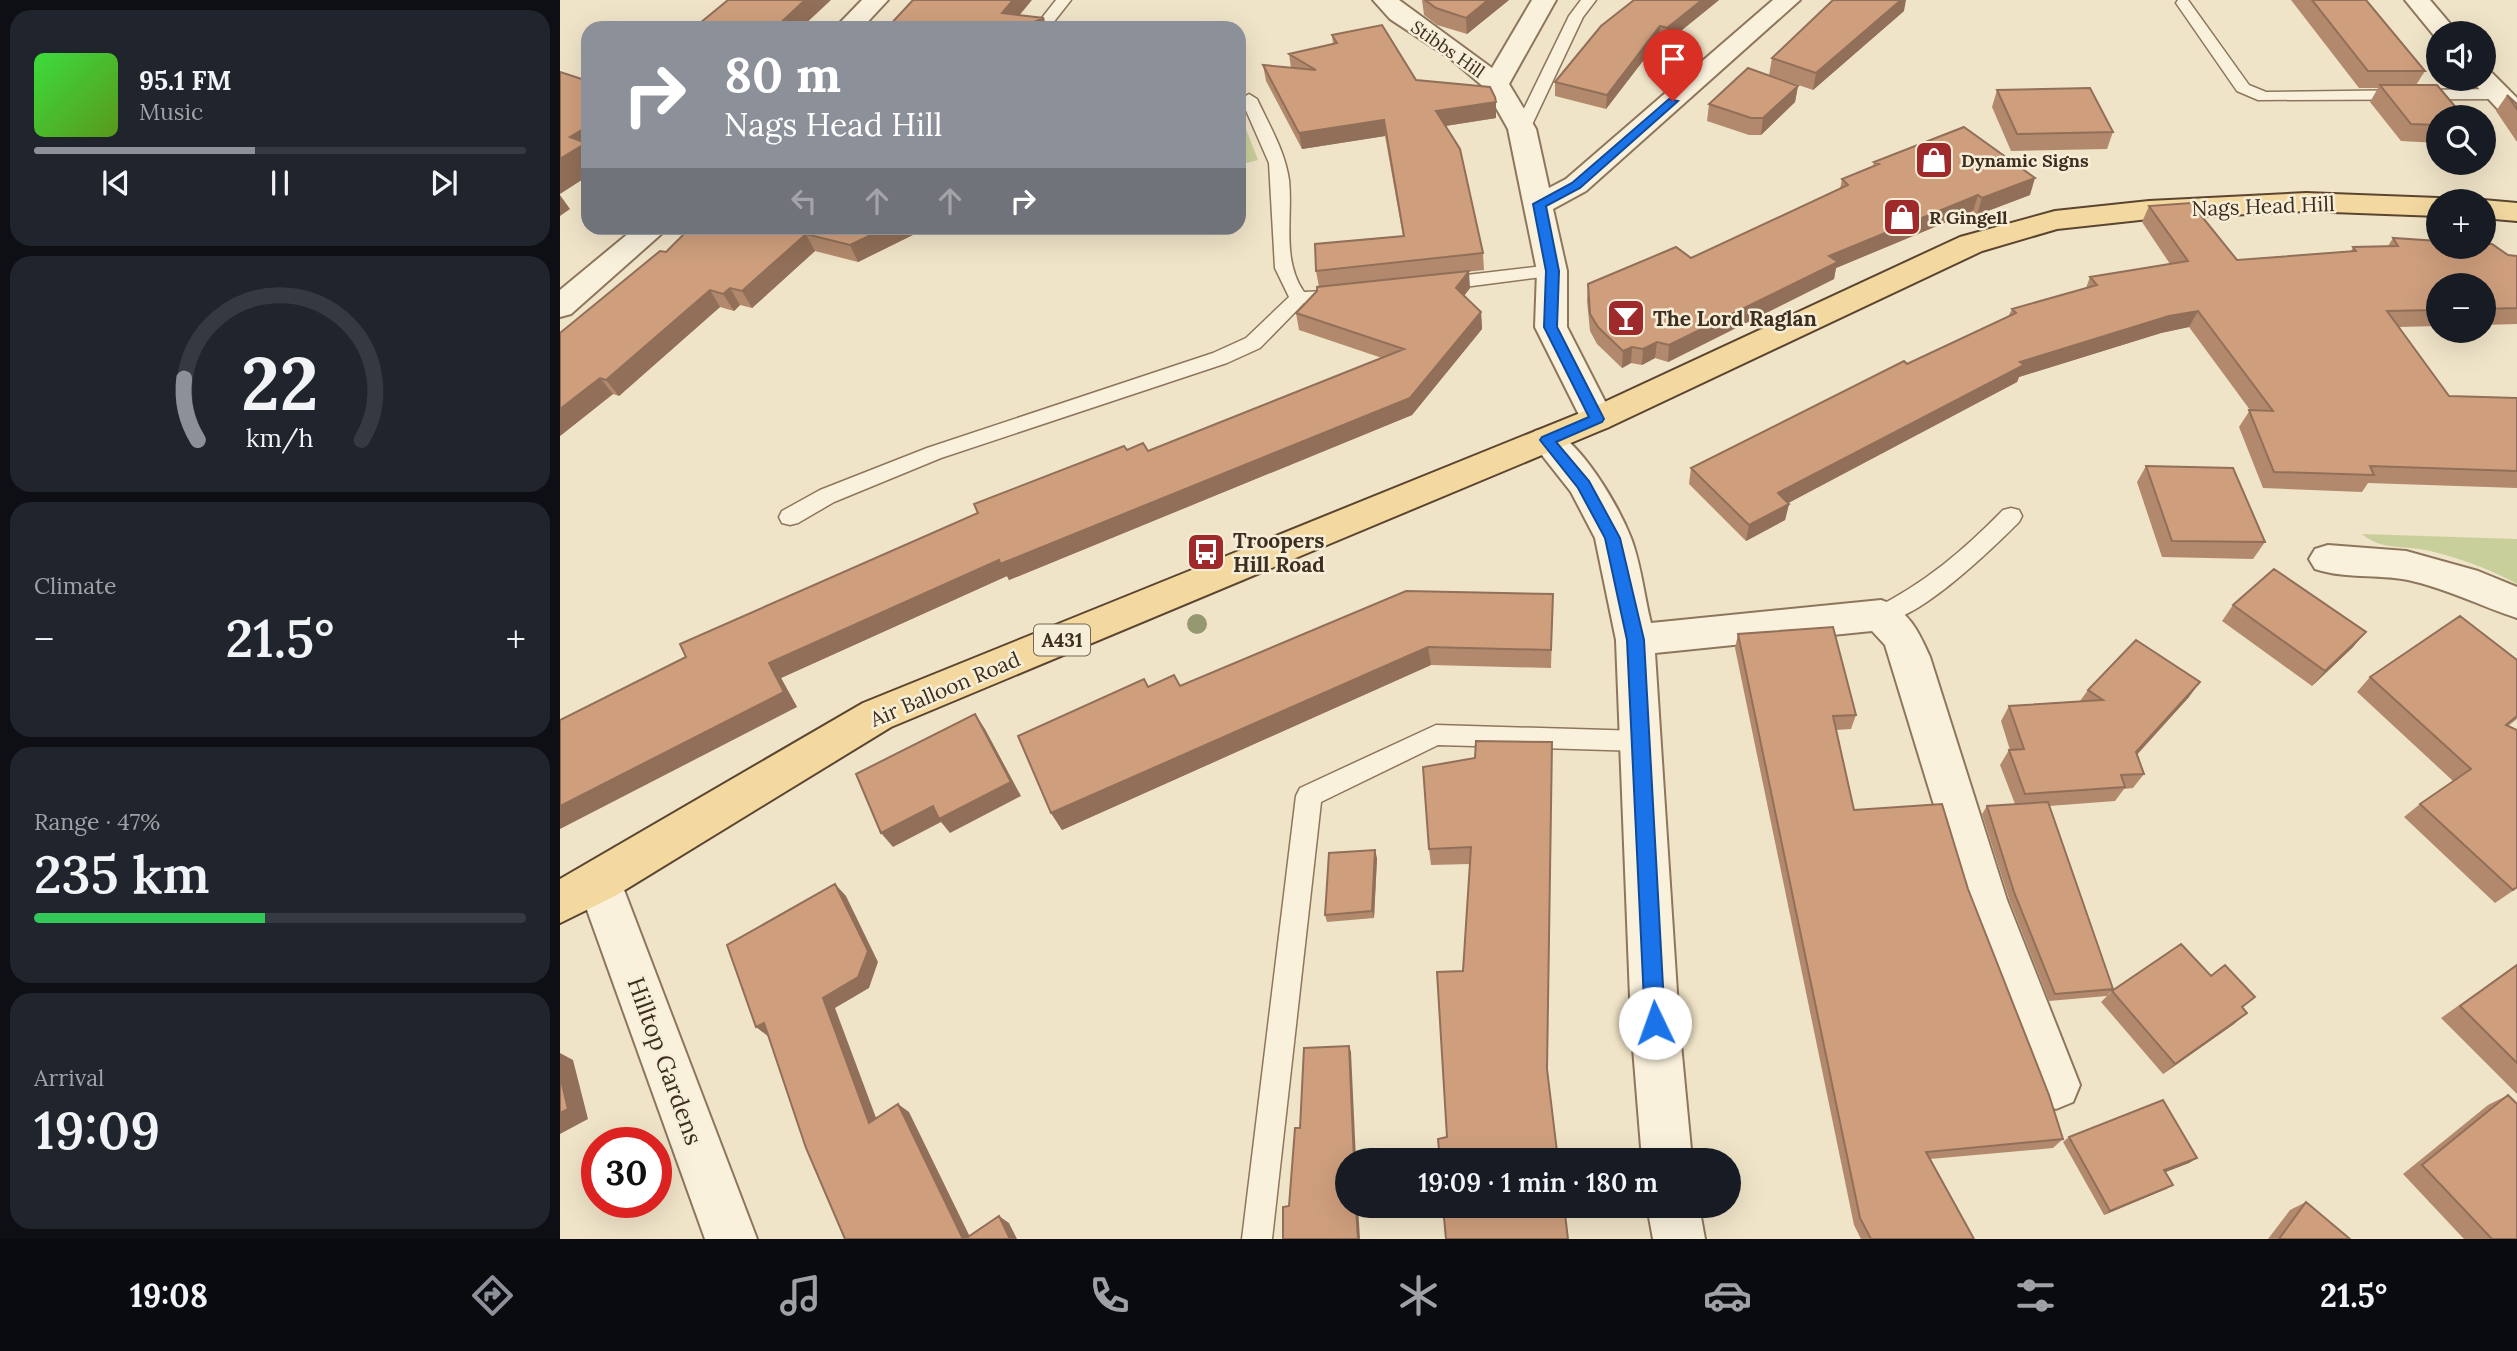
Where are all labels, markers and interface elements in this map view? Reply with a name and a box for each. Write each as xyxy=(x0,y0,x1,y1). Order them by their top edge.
street label: Stibbs Hill xyxy=(1407,15,1489,83)
map controls xyxy=(2426,21,2496,343)
button: sound xyxy=(2426,21,2496,91)
pin xyxy=(1643,29,1703,101)
icon: arrive xyxy=(1654,40,1692,78)
text: 80 m xyxy=(724,43,841,105)
icon: right xyxy=(609,49,700,140)
text: 95.1 FM xyxy=(139,64,232,97)
text: Music xyxy=(139,97,203,126)
text: Nags Head Hill xyxy=(724,104,942,145)
button: search xyxy=(2426,105,2496,175)
shop icon: Dynamic Signs xyxy=(1913,139,1955,181)
place label: Dynamic Signs xyxy=(1961,149,2089,172)
icon: previous xyxy=(97,164,135,202)
icon: pause xyxy=(261,164,299,202)
icon: next xyxy=(425,164,463,202)
icon: left xyxy=(785,182,823,220)
icon: ahead xyxy=(858,182,896,220)
icon: ahead xyxy=(931,182,969,220)
icon: right xyxy=(1004,182,1042,220)
button: + xyxy=(2426,189,2496,259)
street label: Nags Head Hill xyxy=(2191,190,2335,222)
shop icon: R Gingell xyxy=(1881,196,1923,238)
place label: R Gingell xyxy=(1929,206,2008,229)
button: − xyxy=(2426,273,2496,343)
bar icon: The Lord Raglan xyxy=(1605,297,1647,339)
place label: The Lord Raglan xyxy=(1653,305,1817,332)
text: 22 xyxy=(241,337,319,430)
text: km/h xyxy=(246,421,314,453)
place label: Troopers Hill Road xyxy=(1233,527,1325,578)
bus stop icon: Troopers Hill Road xyxy=(1185,531,1227,573)
text: Climate xyxy=(34,571,116,600)
text: 21.5° xyxy=(226,605,334,671)
text: − xyxy=(34,615,54,663)
text: + xyxy=(506,615,526,663)
road number: A431 xyxy=(1034,624,1090,656)
street label: Air Balloon Road xyxy=(865,645,1024,733)
text: Range · 47% xyxy=(34,807,160,836)
text: 235 km xyxy=(34,841,210,907)
street label: Hilltop Gardens xyxy=(620,973,710,1149)
position arrow xyxy=(1618,986,1692,1060)
text: Arrival xyxy=(34,1063,104,1092)
text: 19:09 xyxy=(34,1097,160,1163)
speed limit sign: 30 xyxy=(581,1127,672,1218)
text: 19:09 · 1 min · 180 m xyxy=(1418,1166,1658,1199)
icon: directions xyxy=(468,1271,517,1320)
icon: music xyxy=(776,1271,825,1320)
icon: phone xyxy=(1085,1271,1134,1320)
icon: climate xyxy=(1394,1271,1443,1320)
icon: car xyxy=(1703,1271,1752,1320)
icon: filters xyxy=(2011,1271,2060,1320)
text: 19:08 xyxy=(130,1275,208,1316)
text: 21.5° xyxy=(2320,1275,2387,1316)

